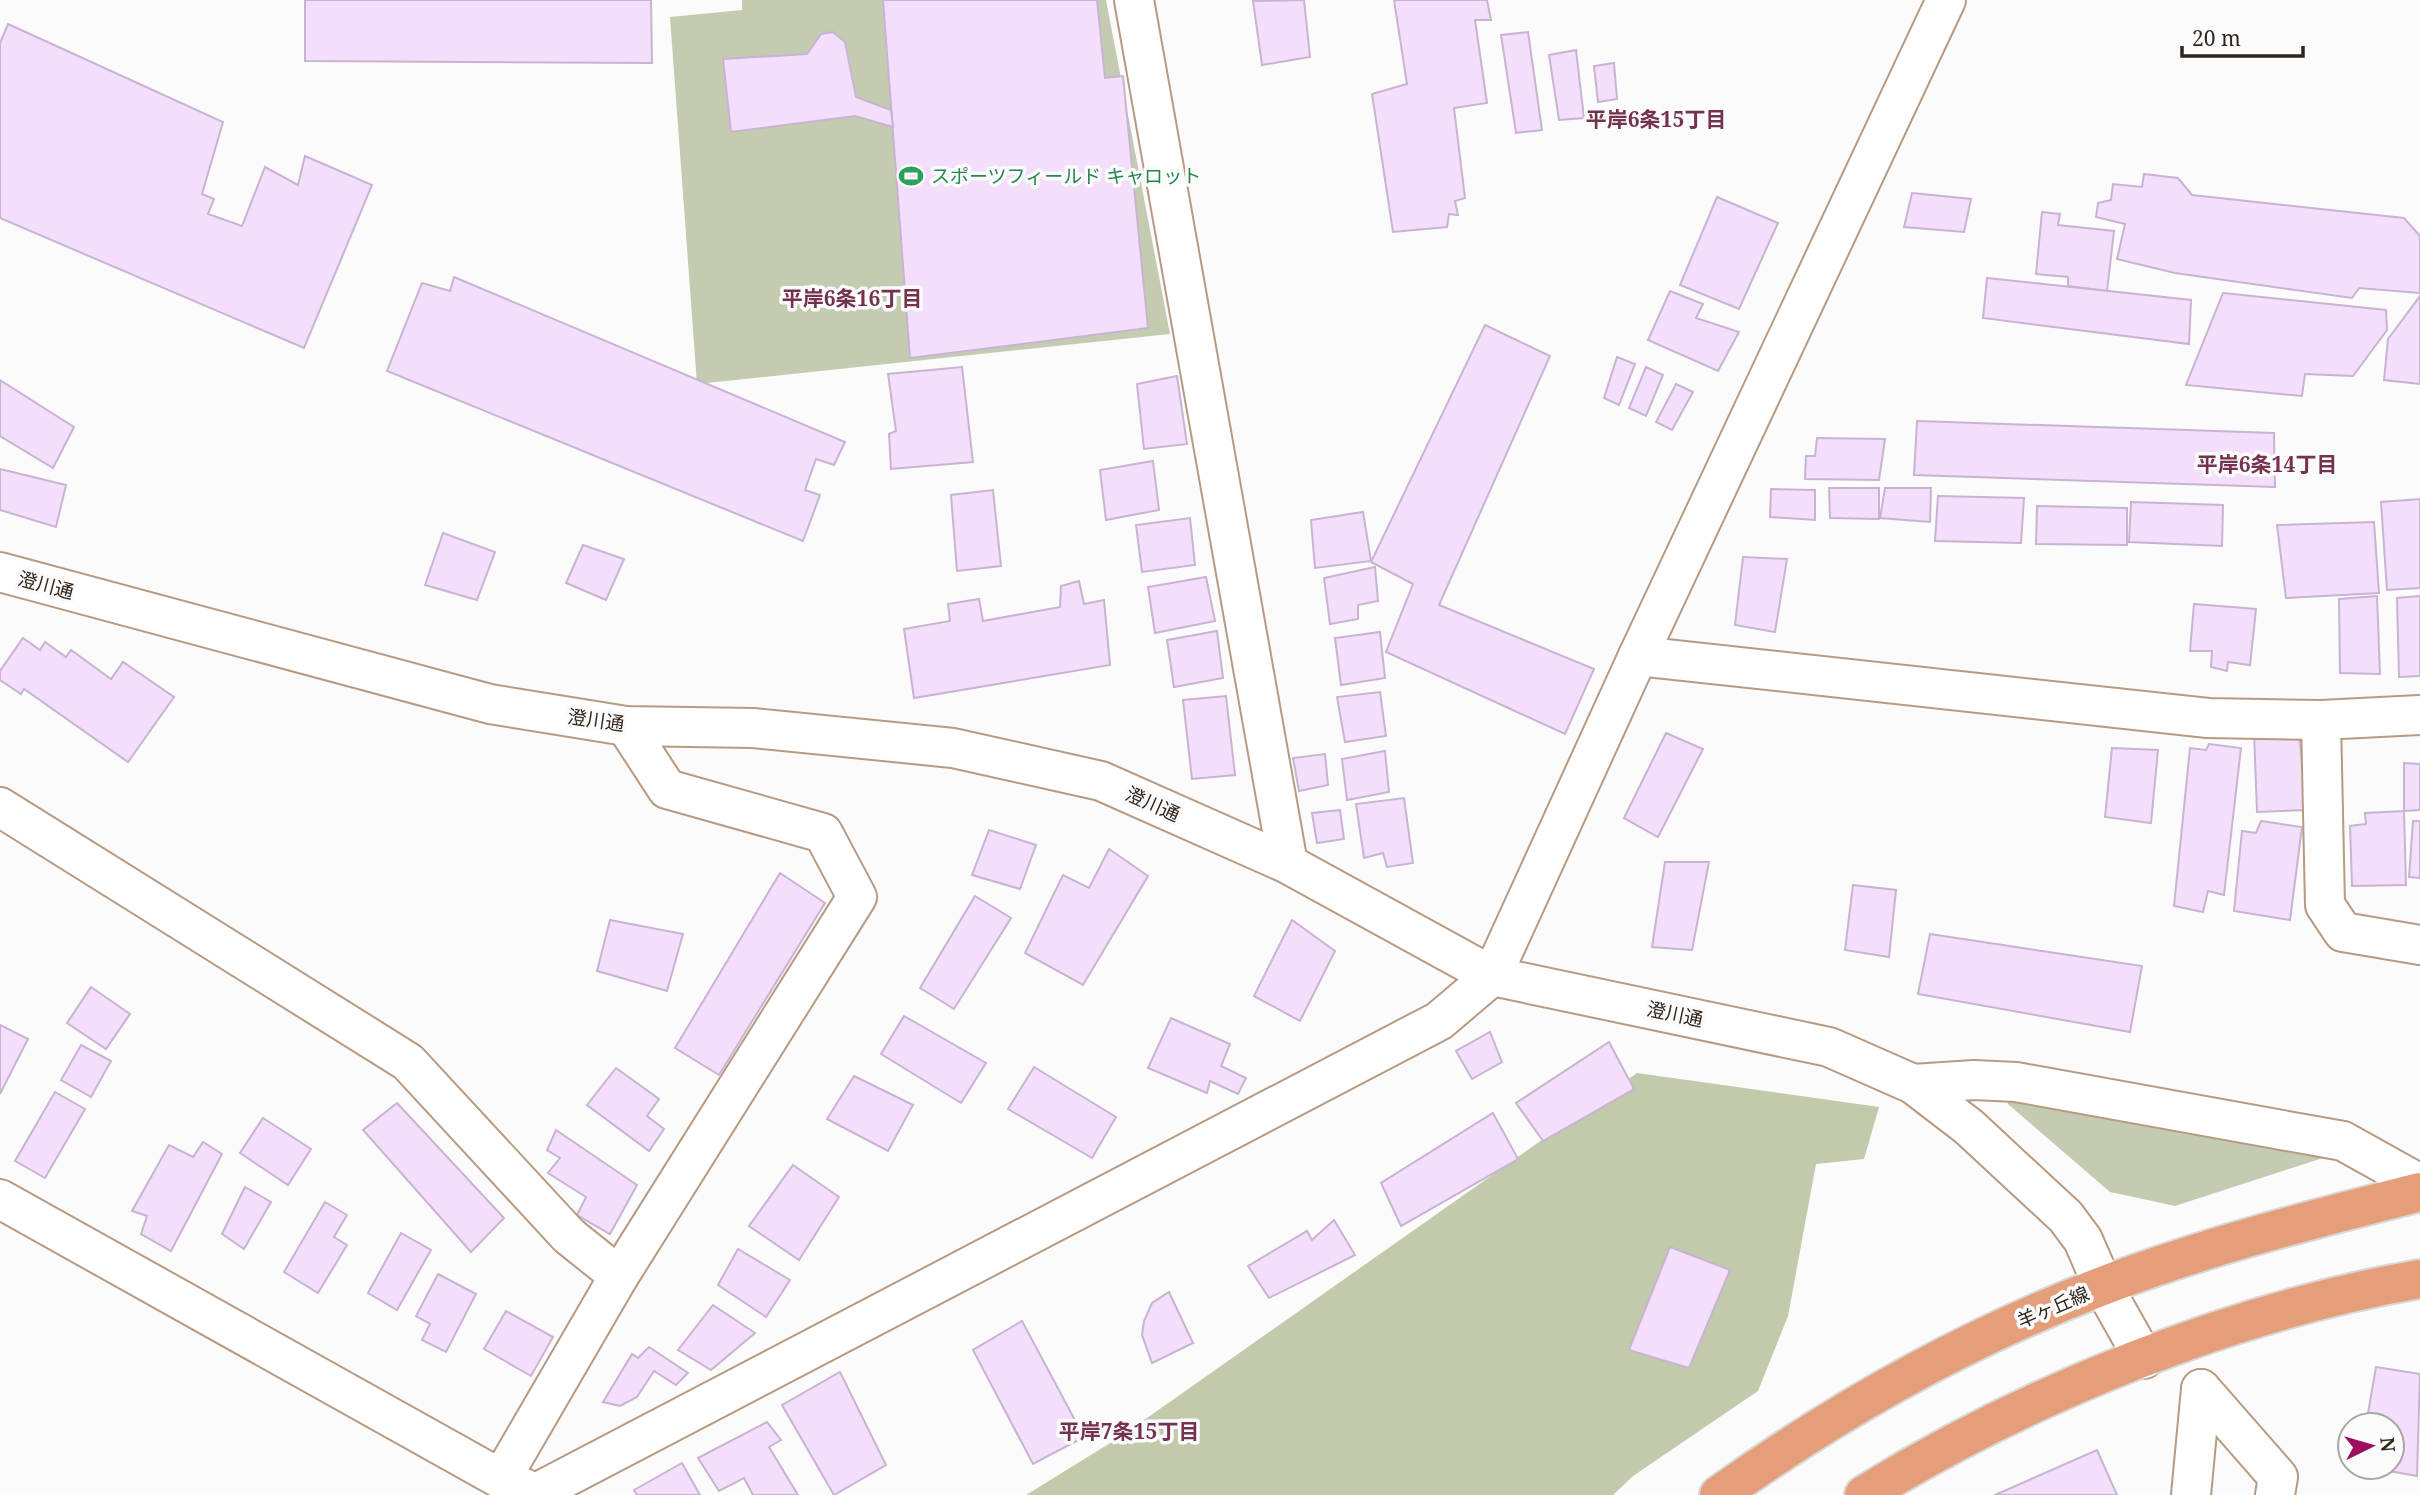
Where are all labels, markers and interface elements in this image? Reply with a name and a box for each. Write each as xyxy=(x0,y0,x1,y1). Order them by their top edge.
scale bar xyxy=(2182,14,2303,58)
text: 20 m xyxy=(2192,24,2241,52)
district label: 平岸6条15丁目 xyxy=(1586,105,1726,133)
sports icon: スポーツフィールド キャロット xyxy=(897,162,925,190)
place label: スポーツフィールド キャロット xyxy=(931,163,1201,189)
district label: 平岸6条16丁目 xyxy=(782,284,922,312)
district label: 平岸6条14丁目 xyxy=(2197,450,2337,478)
street label: 澄川通 xyxy=(15,565,77,605)
street label: 澄川通 xyxy=(566,703,626,737)
street label: 澄川通 xyxy=(1122,781,1184,827)
street label: 澄川通 xyxy=(1644,995,1706,1033)
street label: 羊ヶ丘線 xyxy=(2013,1280,2093,1334)
north arrow xyxy=(2336,1411,2406,1481)
district label: 平岸7条15丁目 xyxy=(1059,1417,1199,1445)
text: N xyxy=(2374,1436,2402,1453)

